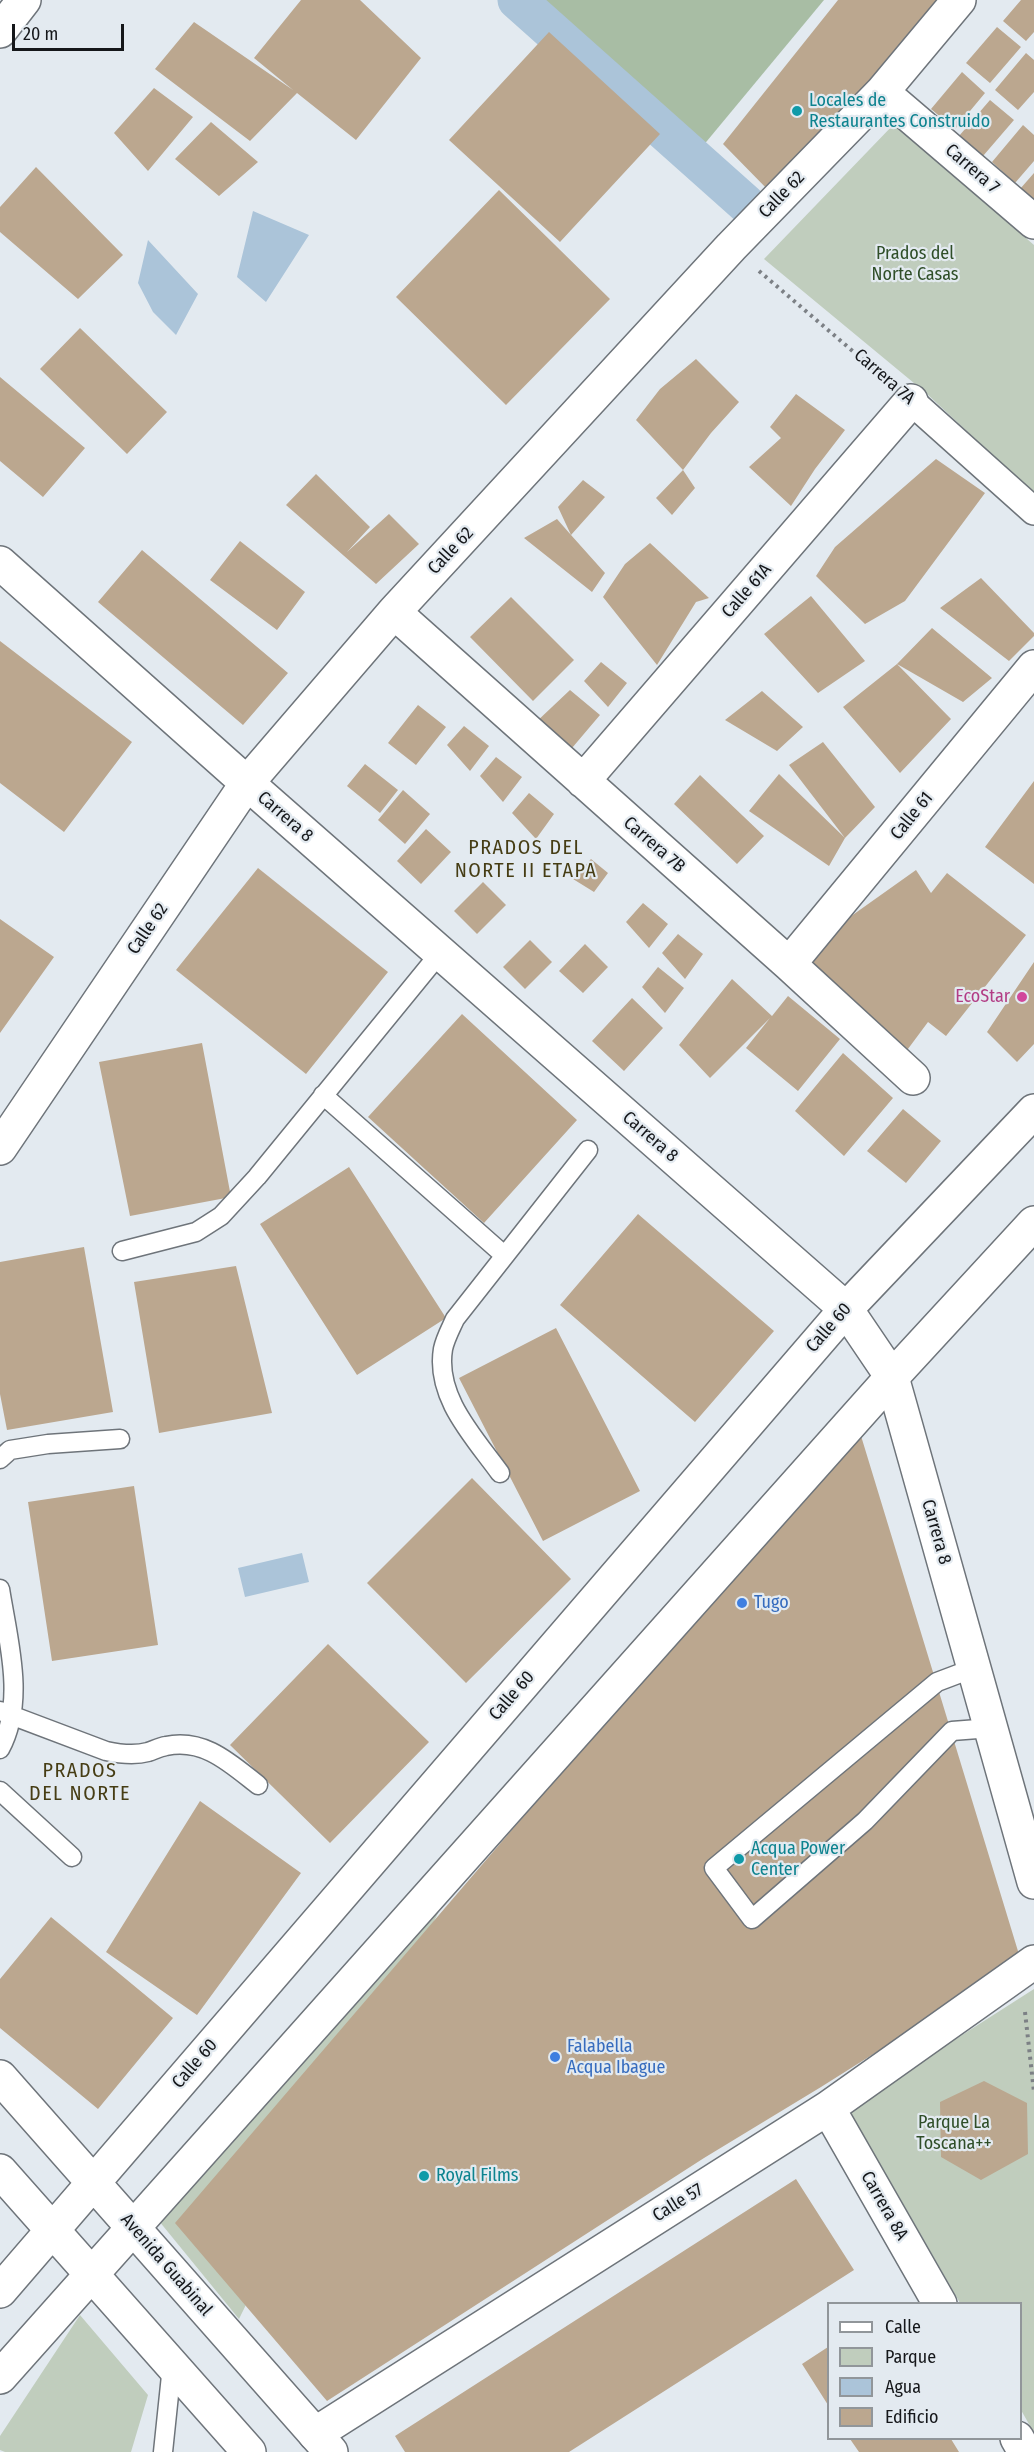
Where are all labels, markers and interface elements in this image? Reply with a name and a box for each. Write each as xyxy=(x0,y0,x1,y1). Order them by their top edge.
scale bar xyxy=(15,12,128,50)
text: 20 m xyxy=(23,23,58,45)
place label: Locales de Restaurantes Construido xyxy=(809,90,990,132)
marker: Locales de Restaurantes Construido xyxy=(790,104,804,118)
street label: Carrera 7 xyxy=(940,140,1004,198)
street label: Calle 62 xyxy=(754,167,810,223)
park label: Prados del Norte Casas xyxy=(871,243,959,286)
street label: Carrera 7A xyxy=(849,345,919,409)
street label: Calle 62 xyxy=(424,523,478,579)
street label: Calle 61A xyxy=(718,559,776,623)
street label: Carrera 8 xyxy=(253,787,317,847)
street label: Calle 61 xyxy=(886,788,938,844)
street label: Carrera 7B xyxy=(619,812,689,878)
district label: PRADOS DEL NORTE II ETAPA xyxy=(455,836,597,883)
street label: Calle 62 xyxy=(123,899,173,959)
place label: EcoStar xyxy=(955,986,1010,1008)
marker: EcoStar xyxy=(1015,990,1029,1004)
street label: Carrera 8 xyxy=(618,1107,682,1167)
street label: Calle 60 xyxy=(802,1299,856,1357)
street label: Carrera 8 xyxy=(916,1497,956,1567)
place label: Tugo xyxy=(754,1592,789,1614)
marker: Tugo xyxy=(735,1596,749,1610)
street label: Calle 60 xyxy=(485,1667,539,1725)
district label: PRADOS DEL NORTE xyxy=(29,1759,131,1806)
place label: Acqua Power Center xyxy=(751,1838,845,1880)
marker: Acqua Power Center xyxy=(732,1852,746,1866)
street label: Calle 60 xyxy=(168,2035,222,2093)
place label: Falabella Acqua Ibague xyxy=(567,2036,665,2078)
marker: Falabella Acqua Ibague xyxy=(548,2050,562,2064)
park label: Parque La Toscana++ xyxy=(916,2112,992,2154)
place label: Royal Films xyxy=(436,2165,518,2187)
street label: Carrera 8A xyxy=(856,2168,912,2244)
marker: Royal Films xyxy=(417,2169,431,2183)
street label: Calle 57 xyxy=(649,2179,707,2227)
street label: Avenida Guabinal xyxy=(116,2209,216,2321)
legend xyxy=(827,2302,1022,2440)
text: Calle xyxy=(885,2316,921,2338)
text: Parque xyxy=(885,2346,936,2368)
text: Agua xyxy=(885,2376,921,2398)
text: Edificio xyxy=(885,2406,938,2428)

